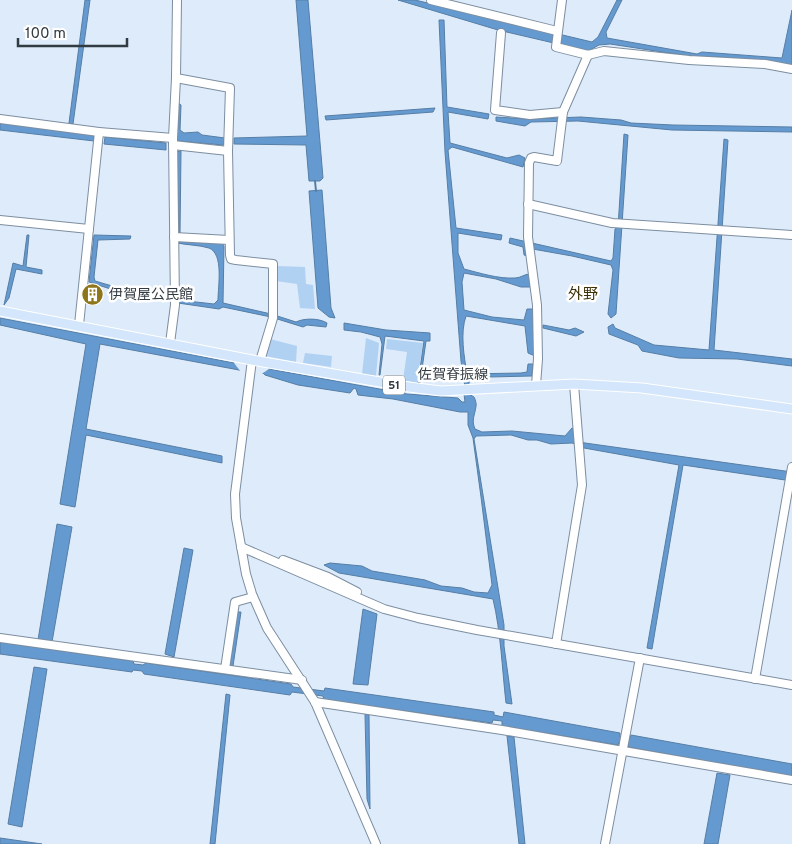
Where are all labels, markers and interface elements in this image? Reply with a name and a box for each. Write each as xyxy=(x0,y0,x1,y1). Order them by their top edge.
scale bar xyxy=(18,15,126,47)
text: 100 m xyxy=(25,25,66,44)
building icon: 伊賀屋公民館 xyxy=(81,282,105,306)
district label: 外野 xyxy=(568,286,598,305)
place label: 伊賀屋公民館 xyxy=(109,287,193,304)
street label: 佐賀脊振線 xyxy=(418,367,488,384)
road number: 51 xyxy=(383,376,405,394)

